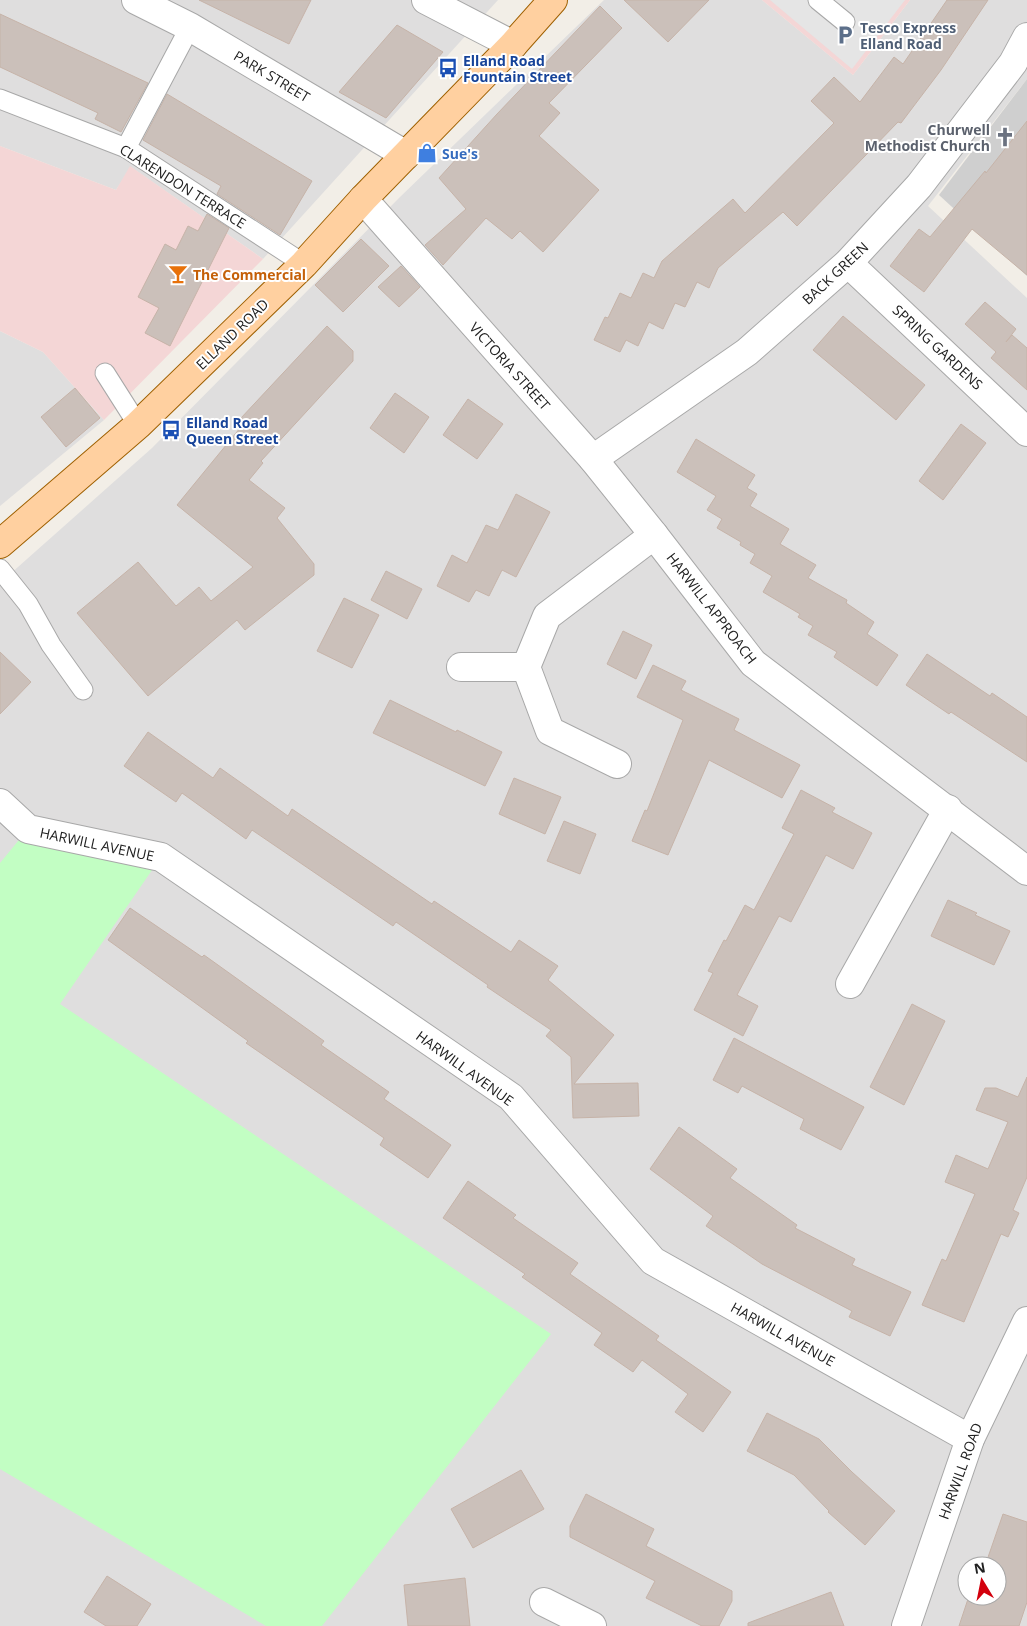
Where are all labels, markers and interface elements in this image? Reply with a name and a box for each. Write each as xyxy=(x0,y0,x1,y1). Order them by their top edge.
place label: Tesco Express Elland Road xyxy=(860,18,956,53)
parking icon: Tesco Express Elland Road xyxy=(834,24,856,46)
street label: PARK STREET xyxy=(230,46,314,106)
place label: Elland Road Fountain Street xyxy=(463,51,572,86)
bus stop icon: Elland Road Fountain Street xyxy=(437,57,459,79)
place label: Churwell Methodist Church xyxy=(865,120,990,155)
church icon: Churwell Methodist Church xyxy=(994,126,1016,148)
street label: CLARENDON TERRACE xyxy=(116,139,250,233)
shop icon: Sue's xyxy=(416,142,438,164)
place label: Sue's xyxy=(442,144,478,163)
street label: BACK GREEN xyxy=(798,237,872,309)
bar icon: The Commercial xyxy=(167,263,189,285)
place label: The Commercial xyxy=(193,265,306,284)
street label: ELLAND ROAD xyxy=(192,294,272,374)
street label: SPRING GARDENS xyxy=(889,300,987,394)
street label: VICTORIA STREET xyxy=(465,318,555,414)
place label: Elland Road Queen Street xyxy=(186,413,279,448)
bus stop icon: Elland Road Queen Street xyxy=(160,419,182,441)
street label: HARWILL APPROACH xyxy=(663,549,761,667)
street label: HARWILL AVENUE xyxy=(38,823,156,865)
street label: HARWILL AVENUE xyxy=(412,1026,518,1110)
street label: HARWILL AVENUE xyxy=(727,1297,839,1371)
street label: HARWILL ROAD xyxy=(934,1420,986,1522)
north arrow xyxy=(957,1556,1007,1606)
text: N xyxy=(972,1557,987,1578)

